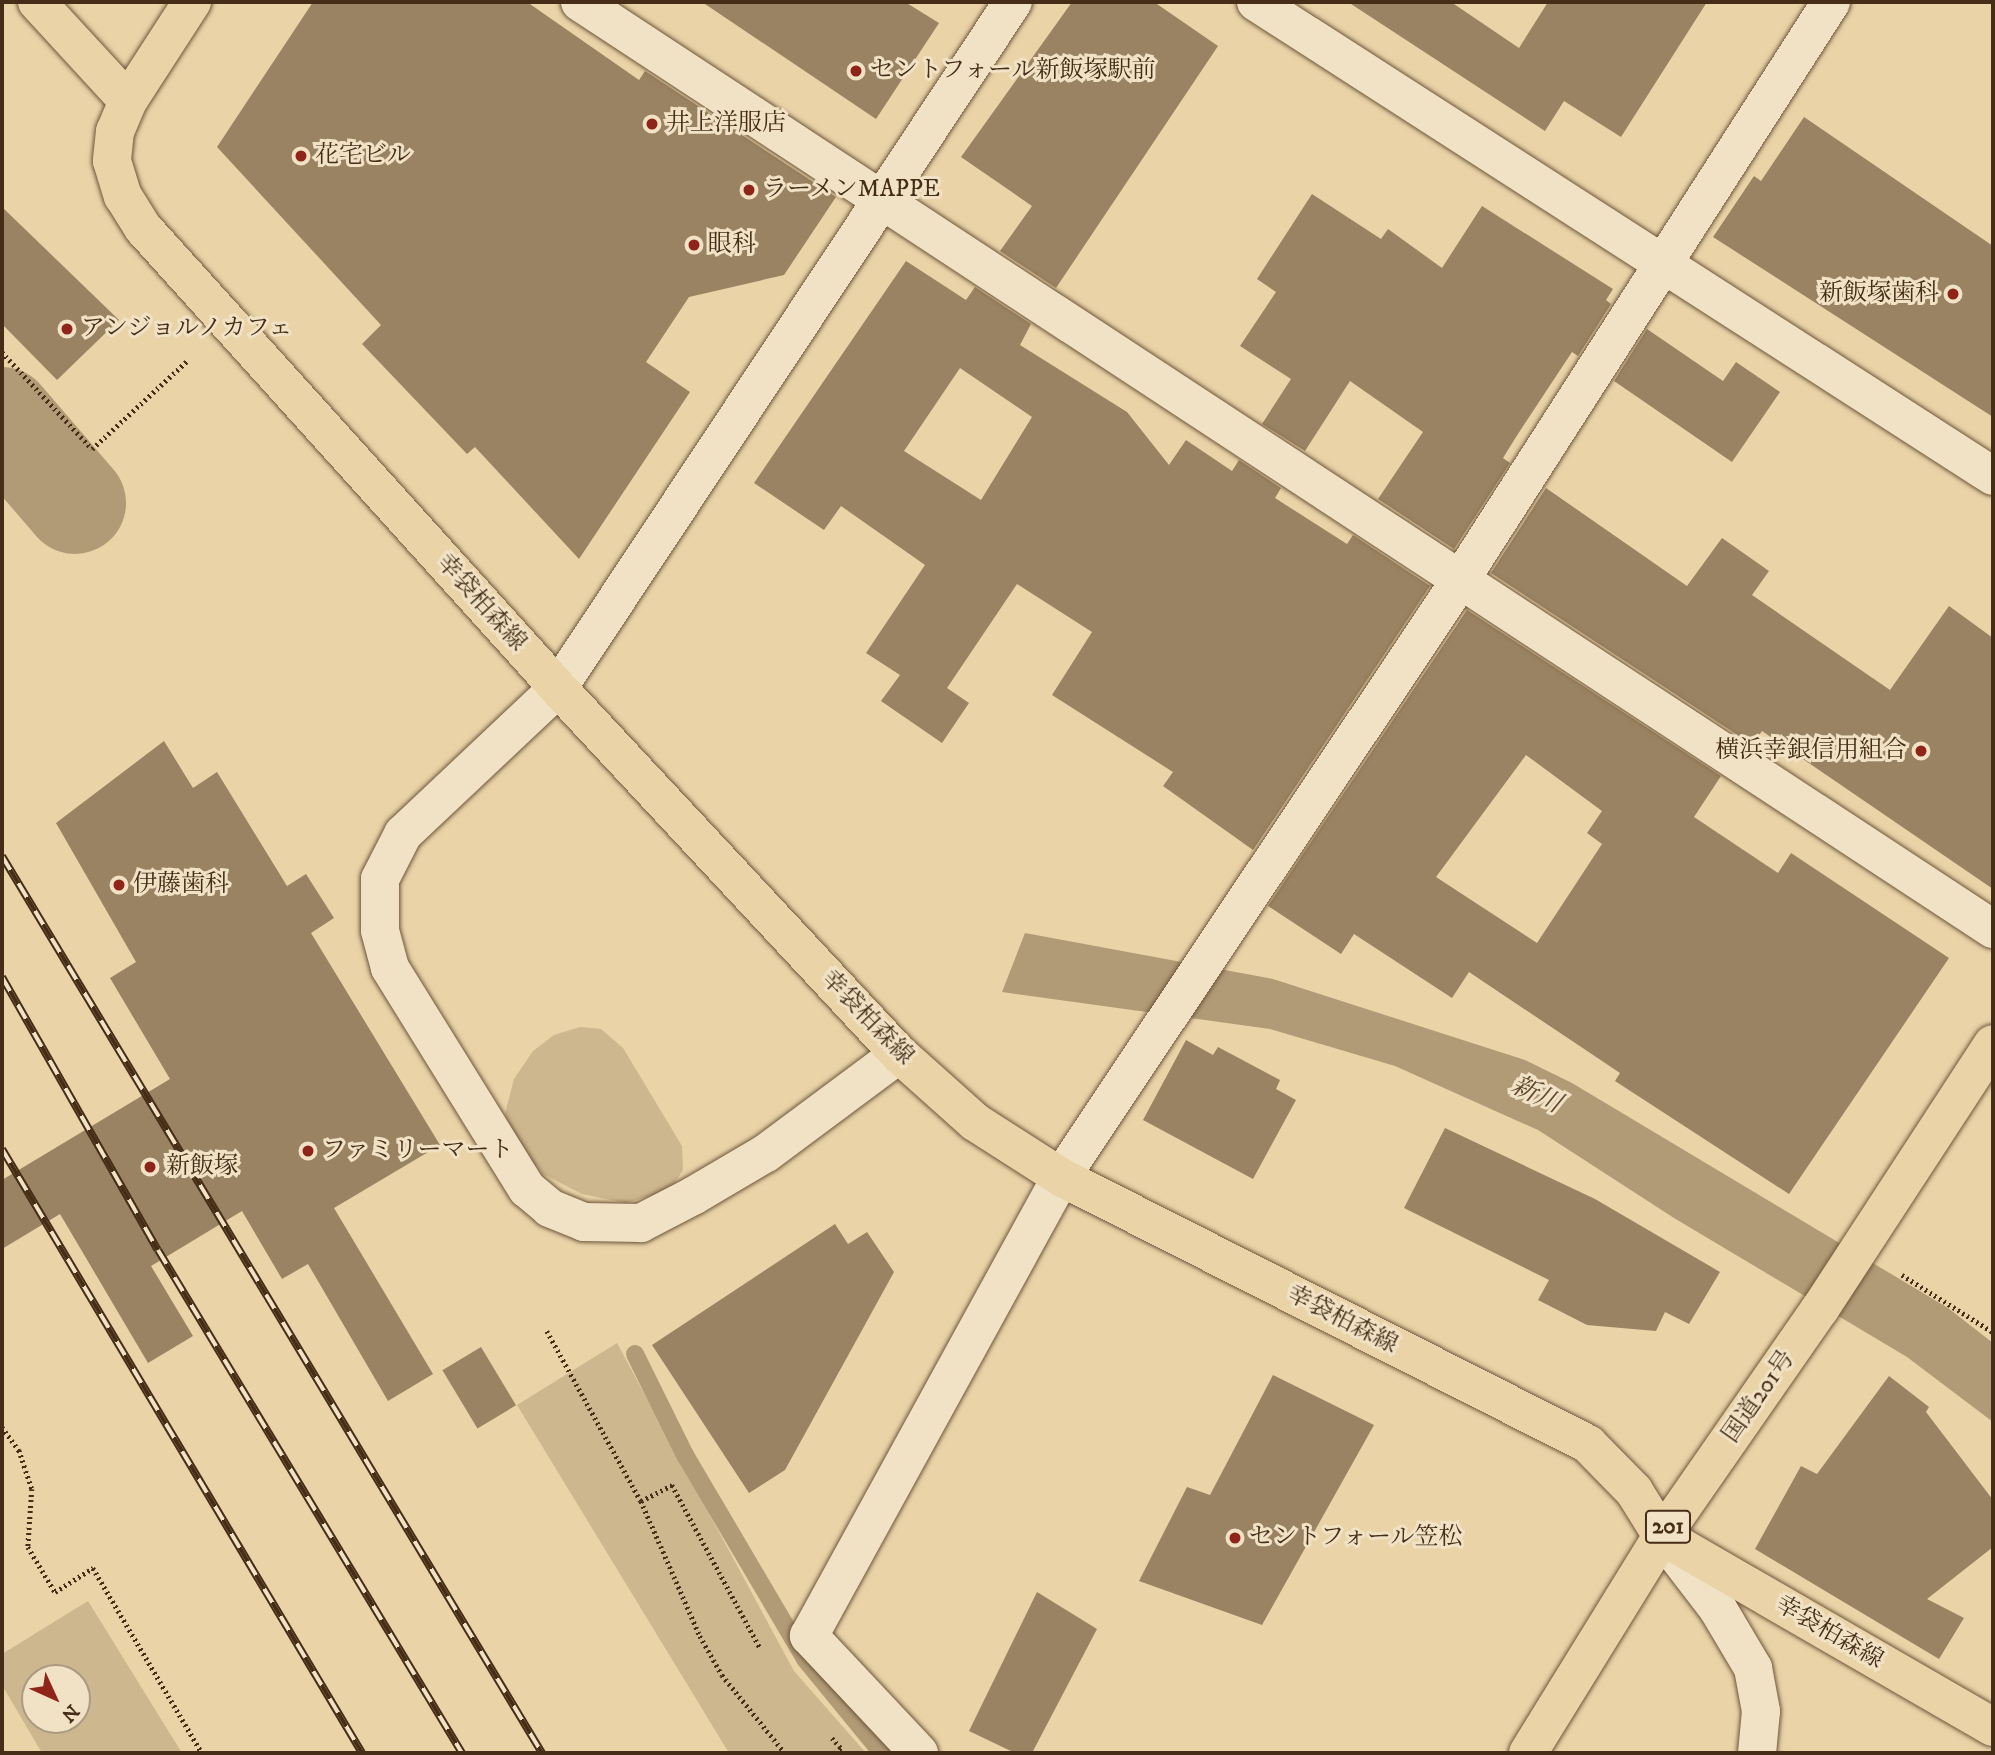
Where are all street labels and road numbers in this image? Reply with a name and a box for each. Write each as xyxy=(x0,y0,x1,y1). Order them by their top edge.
street label: 幸袋柏森線 xyxy=(430,549,532,657)
street label: 幸袋柏森線 xyxy=(815,965,919,1071)
street label: 幸袋柏森線 xyxy=(1282,1280,1402,1360)
street label: 国道201号 xyxy=(1717,1346,1801,1448)
road number: 201 xyxy=(1644,1508,1692,1546)
street label: 幸袋柏森線 xyxy=(1770,1591,1888,1675)

